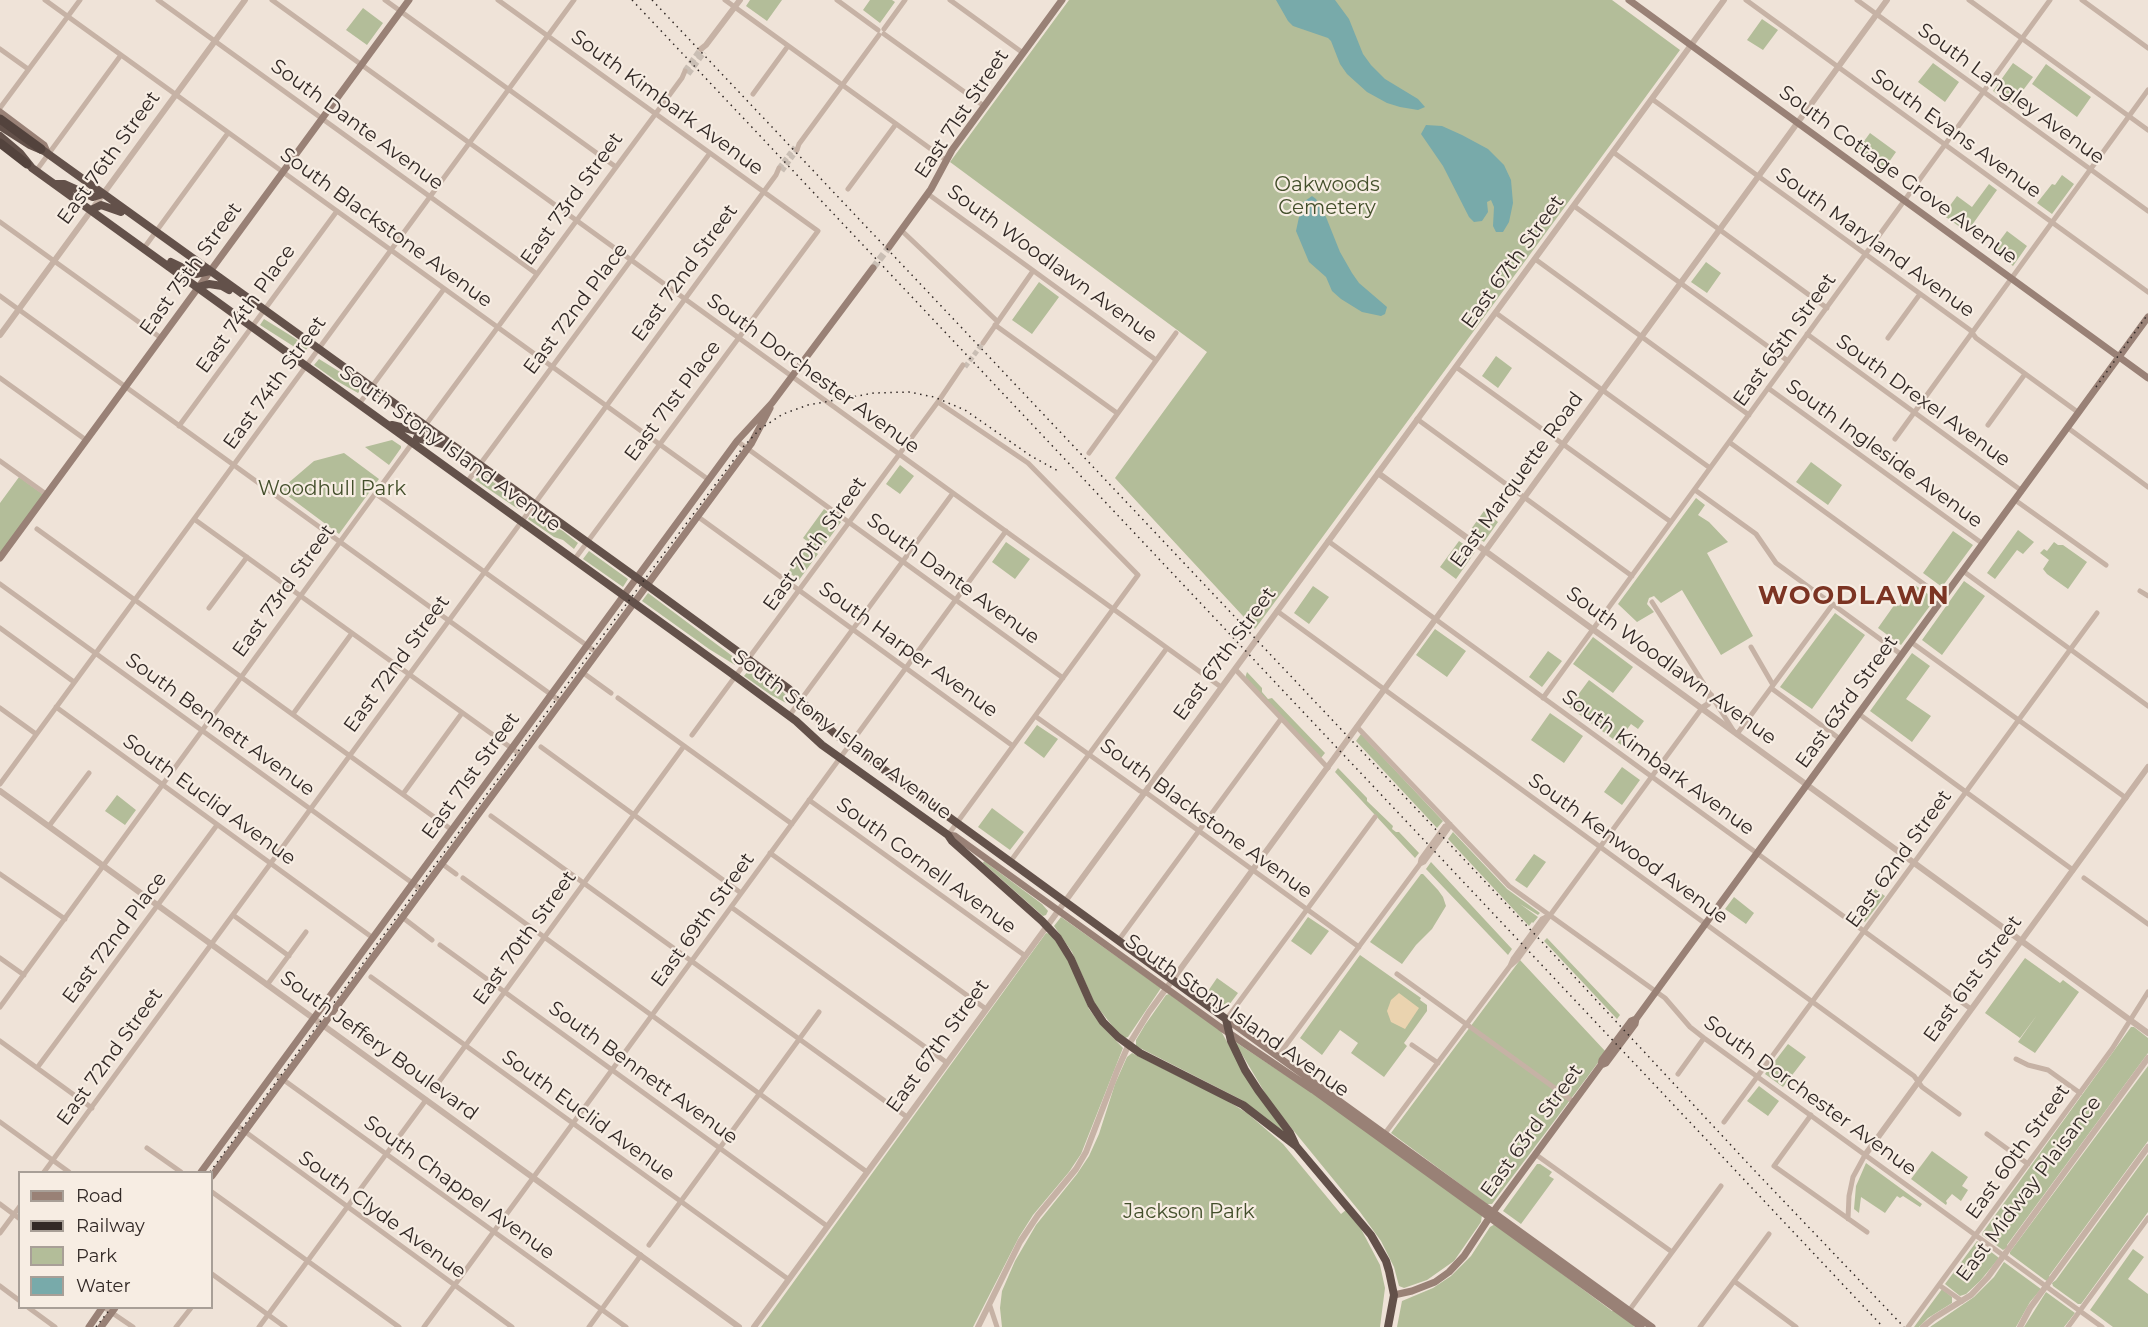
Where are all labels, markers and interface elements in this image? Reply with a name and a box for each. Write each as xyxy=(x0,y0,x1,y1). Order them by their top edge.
street label: South Langley Avenue xyxy=(1913,18,2109,170)
street label: South Kimbark Avenue xyxy=(566,25,768,181)
street label: East 71st Street xyxy=(910,45,1014,183)
street label: South Dante Avenue xyxy=(266,54,448,196)
street label: South Evans Avenue xyxy=(1866,64,2046,204)
street label: South Cottage Grove Avenue xyxy=(1774,80,2022,270)
street label: East 76th Street xyxy=(53,87,165,229)
street label: East 73rd Street xyxy=(516,128,628,270)
street label: South Blackstone Avenue xyxy=(275,143,497,313)
street label: South Maryland Avenue xyxy=(1771,163,1979,323)
park label: Oakwoods Cemetery xyxy=(1274,173,1380,220)
street label: South Woodlawn Avenue xyxy=(942,180,1162,348)
street label: East 67th Street xyxy=(1457,191,1569,333)
street label: East 75th Street xyxy=(135,198,247,340)
street label: East 72nd Street xyxy=(627,200,743,346)
street label: East 72nd Place xyxy=(519,239,633,379)
street label: East 74th Place xyxy=(191,240,301,378)
street label: East 65th Street xyxy=(1729,269,1841,411)
street label: South Dorchester Avenue xyxy=(702,289,924,459)
street label: East 74th Street xyxy=(219,312,331,454)
street label: South Drexel Avenue xyxy=(1831,330,2015,472)
street label: East 71st Place xyxy=(620,336,726,466)
street label: South Stony Island Avenue xyxy=(335,361,565,537)
street label: South Ingleside Avenue xyxy=(1781,375,1987,533)
street label: East Marquette Road xyxy=(1445,388,1589,572)
street label: East 70th Street xyxy=(758,472,872,616)
park label: Woodhull Park xyxy=(258,477,406,501)
street label: South Dante Avenue xyxy=(862,508,1044,650)
street label: East 73rd Street xyxy=(228,520,340,662)
street label: South Harper Avenue xyxy=(814,577,1002,723)
district label: WOODLAWN xyxy=(1758,580,1950,612)
street label: South Woodlawn Avenue xyxy=(1561,582,1781,750)
street label: East 67th Street xyxy=(1169,583,1281,725)
street label: East 72nd Street xyxy=(339,591,455,737)
street label: East 63rd Street xyxy=(1791,631,1903,773)
street label: South Stony Island Avenue xyxy=(728,645,956,825)
street label: South Bennett Avenue xyxy=(121,648,319,802)
street label: South Kimbark Avenue xyxy=(1557,685,1759,841)
street label: East 71st Street xyxy=(417,708,525,844)
street label: South Euclid Avenue xyxy=(118,729,300,871)
street label: South Blackstone Avenue xyxy=(1095,734,1317,904)
street label: South Kenwood Avenue xyxy=(1523,768,1733,930)
street label: East 62nd Street xyxy=(1841,785,1957,933)
street label: South Cornell Avenue xyxy=(831,793,1021,939)
street label: East 69th Street xyxy=(646,848,760,992)
street label: East 70th Street xyxy=(468,866,582,1010)
street label: East 72nd Place xyxy=(58,868,172,1008)
street label: East 61st Street xyxy=(1919,911,2027,1047)
street label: South Stony Island Avenue xyxy=(1120,929,1354,1103)
street label: South Jeffery Boulevard xyxy=(275,966,483,1126)
street label: East 67th Street xyxy=(882,975,994,1117)
street label: East 72nd Street xyxy=(52,984,168,1130)
street label: South Bennett Avenue xyxy=(544,996,742,1150)
street label: South Dorchester Avenue xyxy=(1699,1011,1921,1181)
street label: South Euclid Avenue xyxy=(497,1045,679,1187)
street label: East 63rd Street xyxy=(1476,1060,1588,1202)
street label: East 60th Street xyxy=(1961,1080,2075,1224)
street label: East Midway Plaisance xyxy=(1951,1092,2107,1286)
street label: South Chappel Avenue xyxy=(359,1111,559,1265)
street label: South Clyde Avenue xyxy=(293,1146,471,1284)
legend xyxy=(18,1171,213,1309)
text: Road xyxy=(76,1185,123,1207)
park label: Jackson Park xyxy=(1123,1200,1255,1224)
text: Railway xyxy=(76,1215,145,1237)
text: Park xyxy=(76,1245,117,1267)
text: Water xyxy=(76,1275,131,1297)

